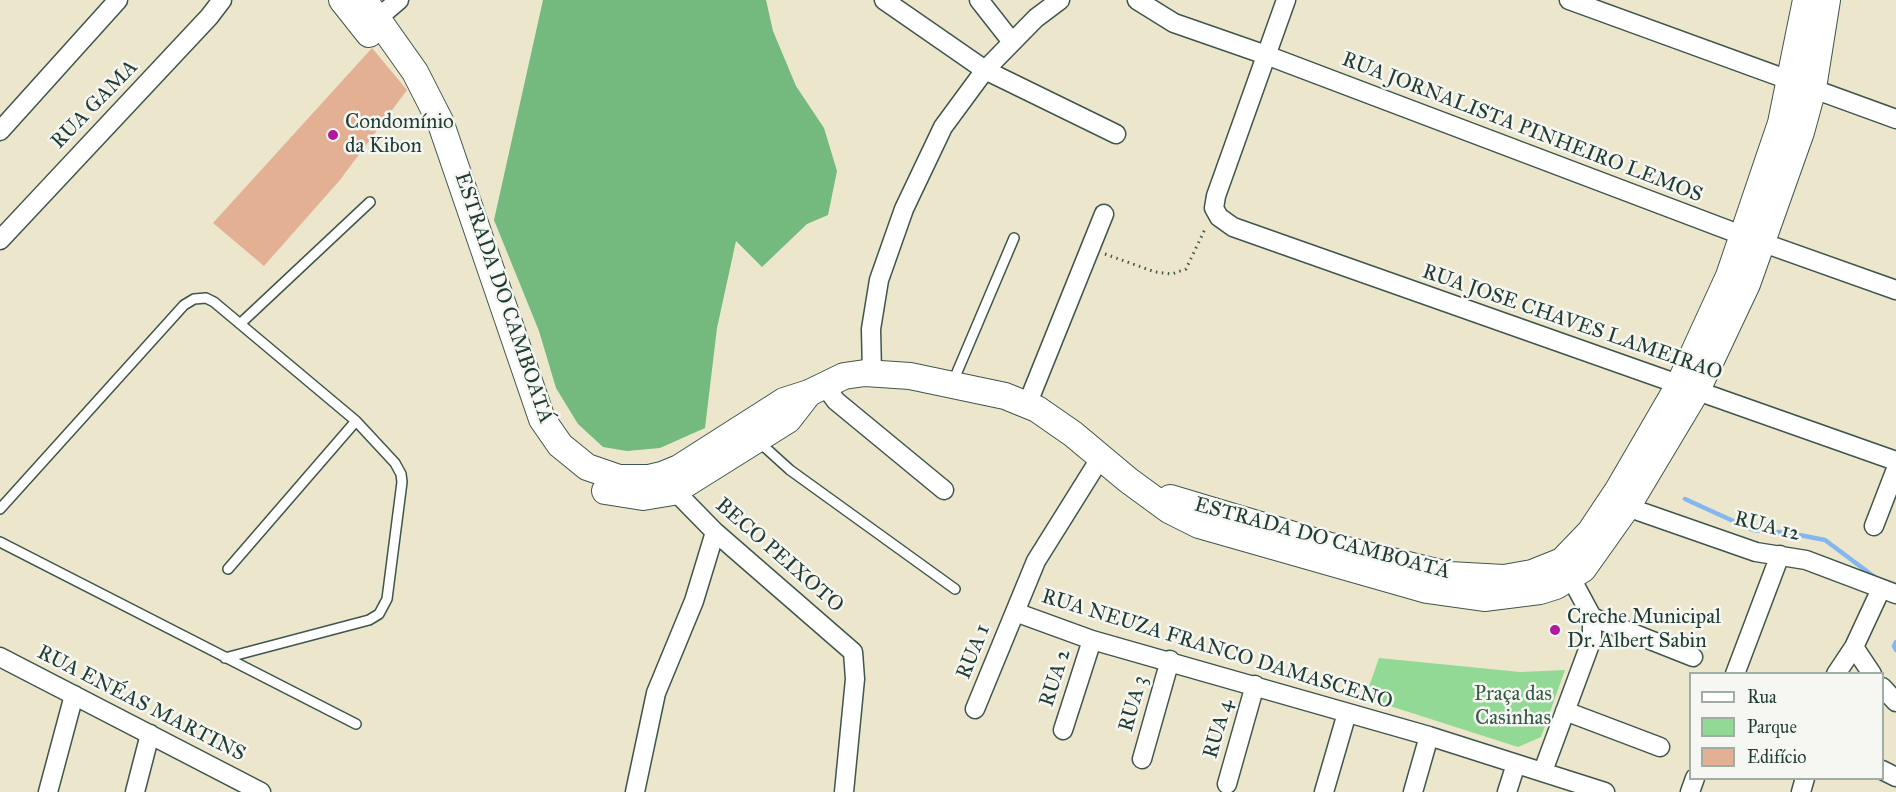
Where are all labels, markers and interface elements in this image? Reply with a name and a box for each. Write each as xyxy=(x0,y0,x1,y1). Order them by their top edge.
street label: RUA JORNALISTA PINHEIRO LEMOS xyxy=(1338,47,1706,209)
street label: RUA GAMA xyxy=(46,55,144,155)
place label: Condomínio da Kibon xyxy=(345,110,454,160)
marker: Condomínio da Kibon xyxy=(326,128,340,142)
street label: ESTRADA DO CAMBOATÁ xyxy=(448,169,558,427)
street label: RUA JOSE CHAVES LAMEIRAO xyxy=(1418,260,1726,386)
street label: BECO PEIXOTO xyxy=(710,493,848,619)
street label: ESTRADA DO CAMBOATÁ xyxy=(1191,493,1453,585)
street label: RUA 12 xyxy=(1731,507,1803,547)
street label: RUA NEUZA FRANCO DAMASCENO xyxy=(1038,584,1396,716)
place label: Creche Municipal Dr. Albert Sabin xyxy=(1567,605,1721,655)
street label: RUA 1 xyxy=(952,621,996,683)
marker: Creche Municipal Dr. Albert Sabin xyxy=(1548,623,1562,637)
street label: RUA ENÉAS MARTINS xyxy=(33,640,249,768)
street label: RUA 2 xyxy=(1035,646,1077,710)
legend xyxy=(1689,672,1884,780)
street label: RUA 3 xyxy=(1114,673,1154,735)
park label: Praça das Casinhas xyxy=(1474,682,1552,732)
text: Rua xyxy=(1747,686,1777,708)
street label: RUA 4 xyxy=(1199,697,1239,761)
text: Parque xyxy=(1747,716,1797,738)
text: Edifício xyxy=(1747,746,1806,768)

